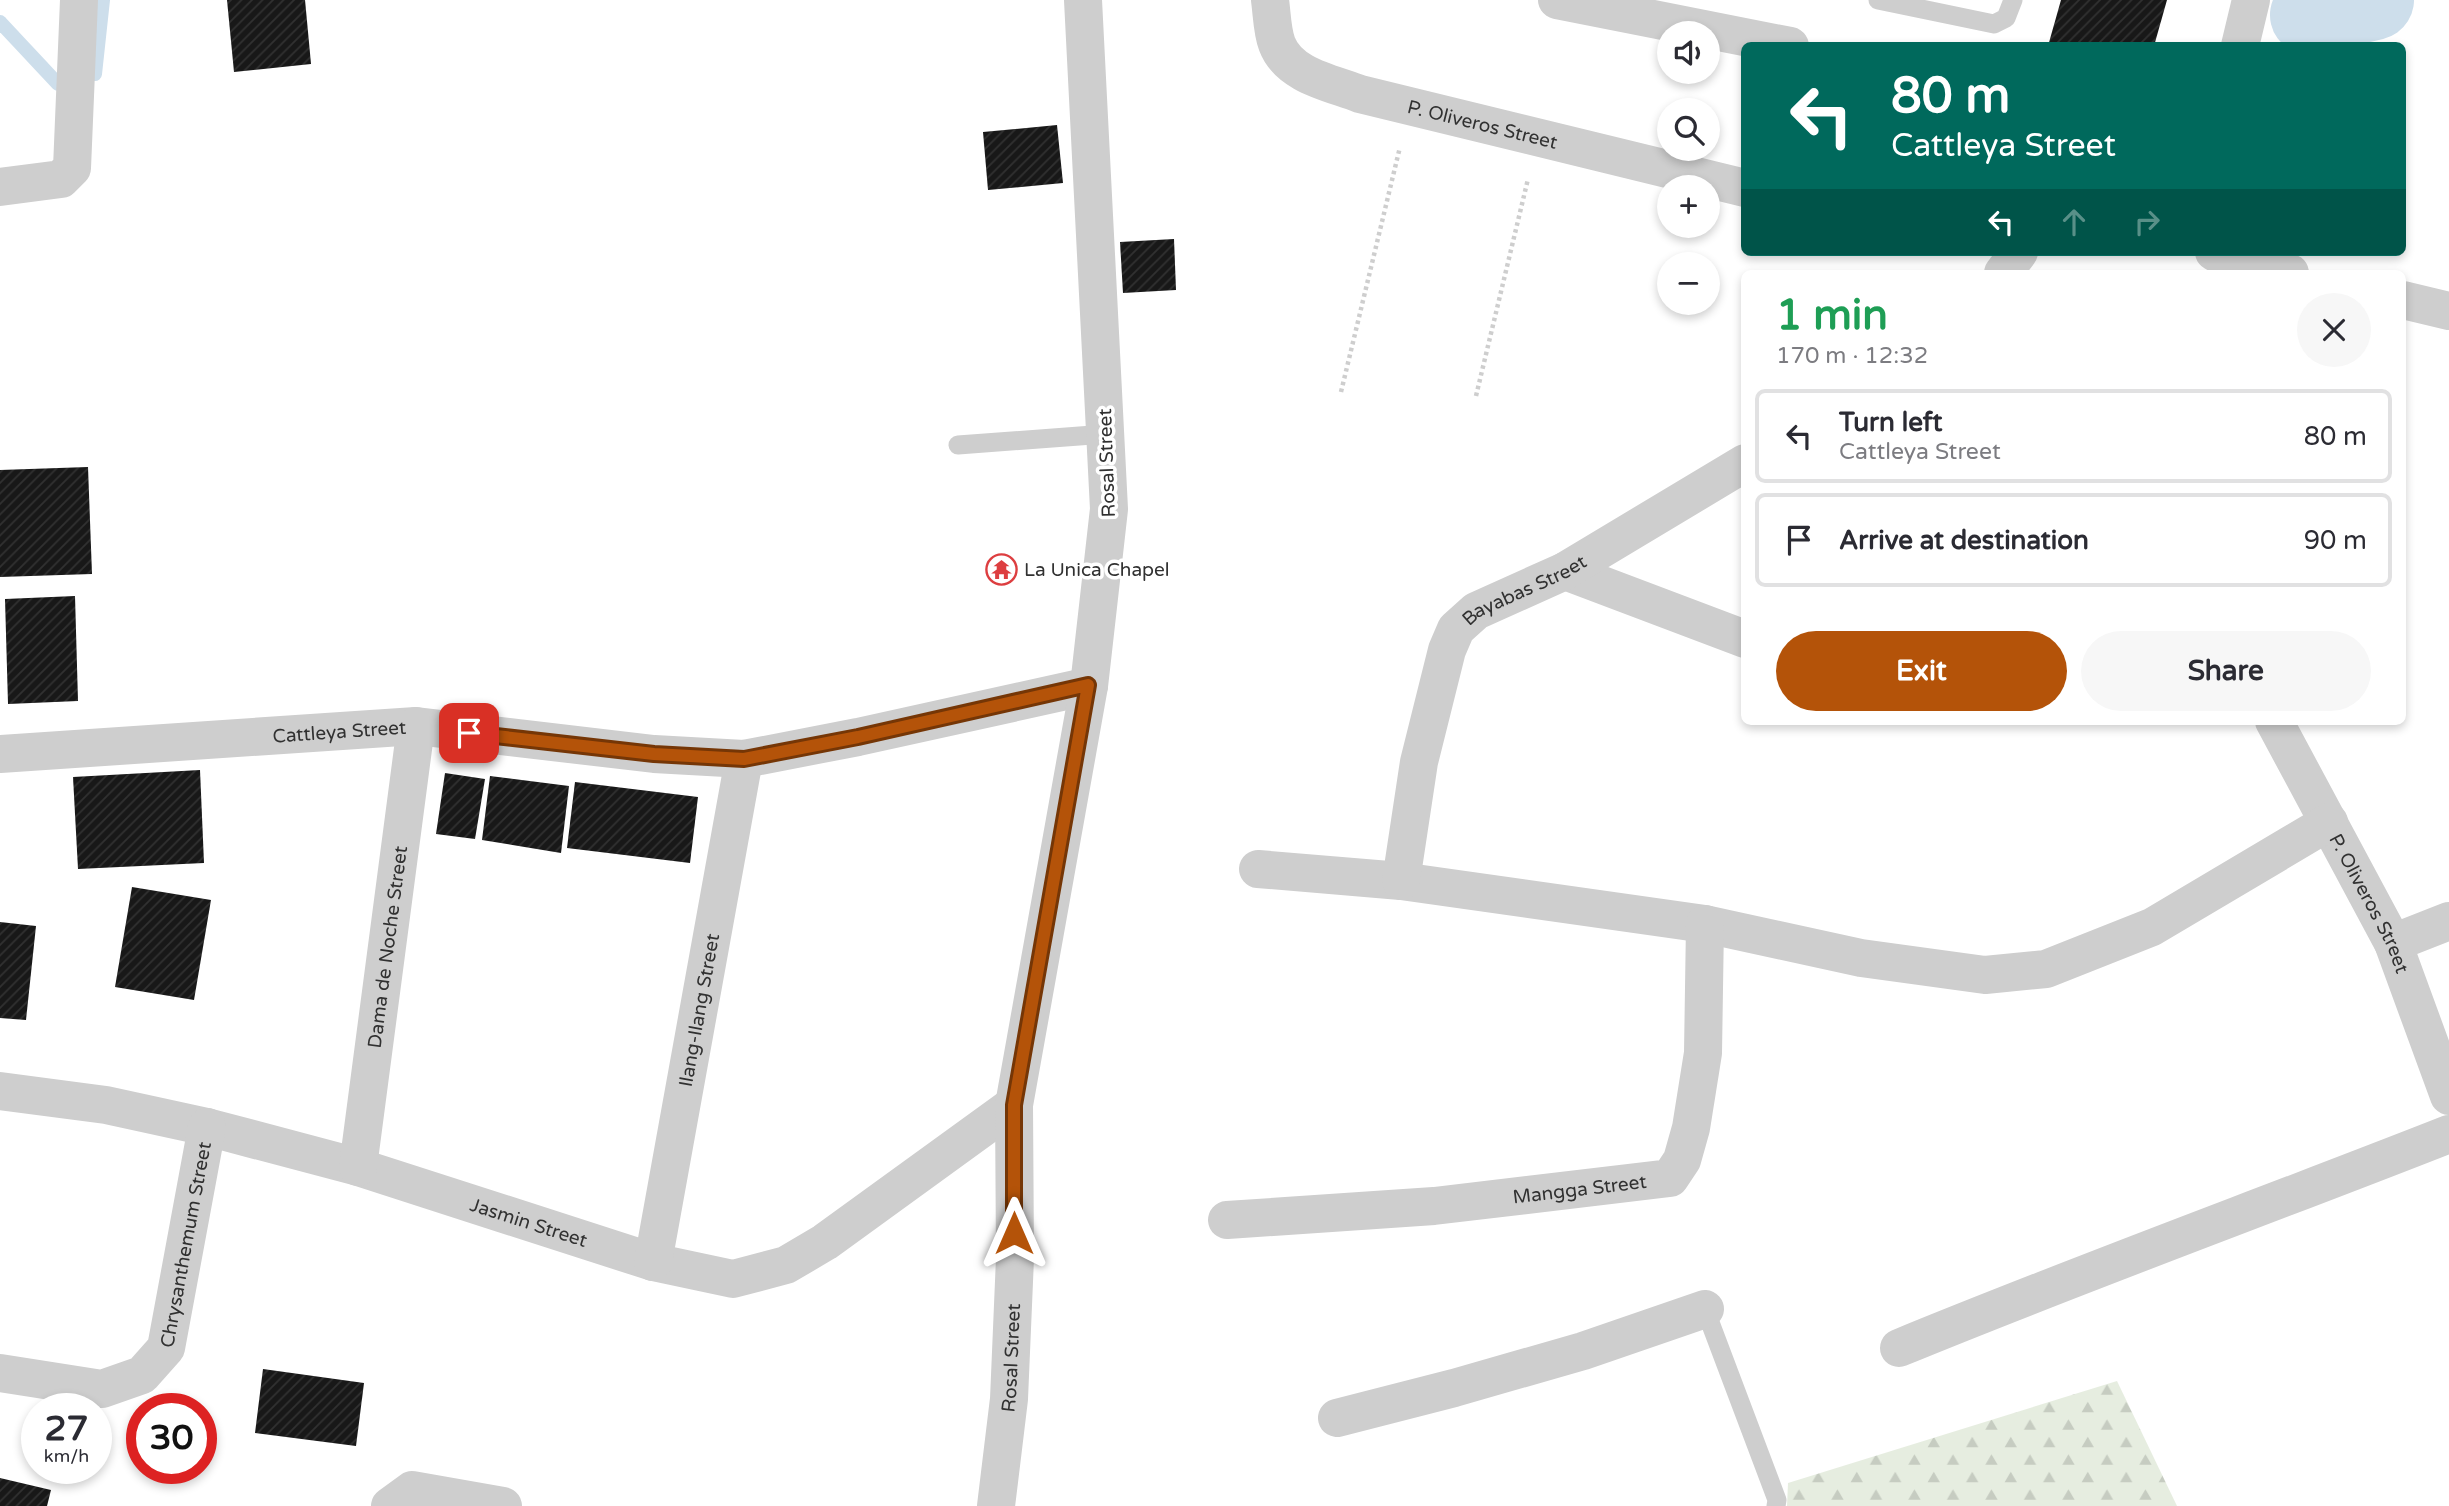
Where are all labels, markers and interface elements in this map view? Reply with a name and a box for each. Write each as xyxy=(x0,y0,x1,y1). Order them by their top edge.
map controls xyxy=(1657,21,1720,315)
button: sound xyxy=(1657,21,1720,84)
text: 80 m xyxy=(1891,67,2010,126)
icon: left xyxy=(1776,70,1867,161)
street label: P. Oliveros Street xyxy=(1405,96,1560,154)
button: search xyxy=(1657,98,1720,161)
text: Cattleya Street xyxy=(1891,127,2116,165)
button: + xyxy=(1657,175,1720,238)
icon: left xyxy=(1982,203,2020,241)
icon: ahead xyxy=(2055,203,2093,241)
icon: right xyxy=(2128,203,2166,241)
button: − xyxy=(1657,252,1720,315)
text: 1 min xyxy=(1776,290,1888,341)
button: close xyxy=(2297,293,2371,367)
text: 170 m · 12:32 xyxy=(1776,342,1928,370)
text: Turn left xyxy=(1839,407,1942,438)
street label: Rosal Street xyxy=(1094,408,1120,518)
icon: left xyxy=(1780,417,1818,455)
text: 80 m xyxy=(2304,421,2367,452)
text: Cattleya Street xyxy=(1839,438,2001,466)
icon: arrive xyxy=(1780,521,1818,559)
text: Arrive at destination xyxy=(1839,525,2089,556)
text: 90 m xyxy=(2304,525,2367,556)
street label: Bayabas Street xyxy=(1458,551,1591,630)
temple icon: La Unica Chapel xyxy=(984,552,1018,586)
place label: La Unica Chapel xyxy=(1024,559,1170,581)
button: Exit xyxy=(1776,631,2067,711)
button: Share xyxy=(2081,631,2371,711)
pin xyxy=(439,703,499,763)
icon: arrive xyxy=(450,714,488,752)
street label: Cattleya Street xyxy=(272,717,407,748)
street label: P. Oliveros Street xyxy=(2324,830,2413,976)
street label: Dama de Noche Street xyxy=(364,844,412,1050)
street label: Ilang-Ilang Street xyxy=(675,932,724,1089)
street label: Chrysanthemum Street xyxy=(156,1140,216,1349)
street label: Mangga Street xyxy=(1511,1171,1648,1209)
street label: Jasmin Street xyxy=(467,1194,590,1252)
position arrow xyxy=(977,1196,1051,1270)
street label: Rosal Street xyxy=(997,1303,1025,1414)
speed limit sign: 30 xyxy=(126,1393,217,1484)
text: 27 xyxy=(45,1408,88,1450)
text: km/h xyxy=(44,1445,89,1467)

